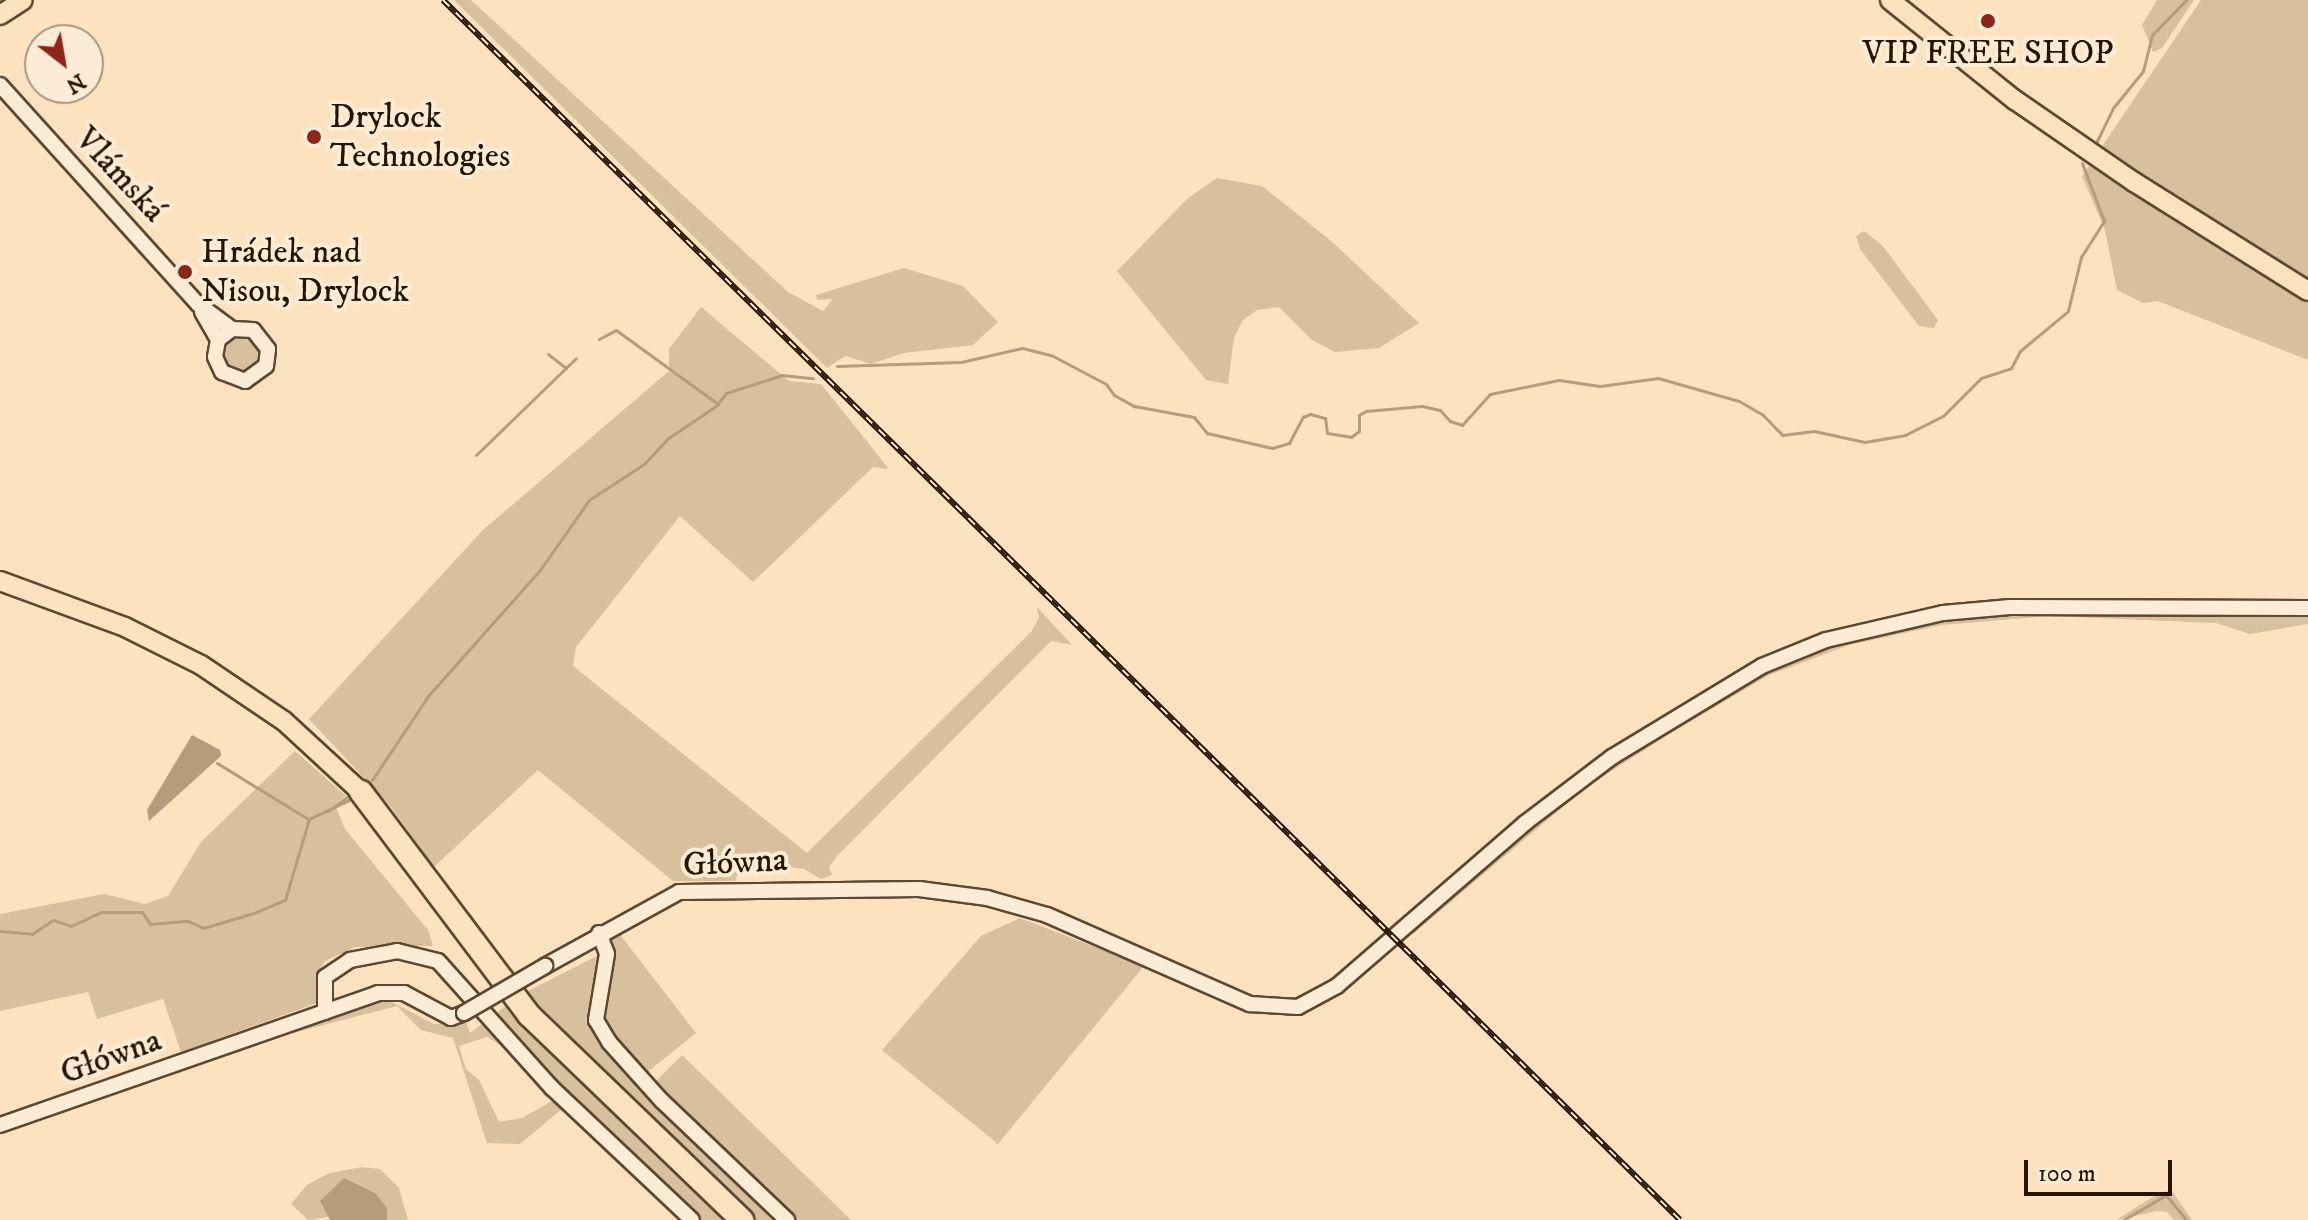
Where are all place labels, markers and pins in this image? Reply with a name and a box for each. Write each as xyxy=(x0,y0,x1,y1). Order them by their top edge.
marker: VIP FREE SHOP xyxy=(1979,12,1997,30)
place label: VIP FREE SHOP xyxy=(1863,34,2113,74)
place label: Drylock Technologies xyxy=(330,97,510,176)
marker: Drylock Technologies xyxy=(305,128,323,146)
place label: Hrádek nad Nisou, Drylock xyxy=(201,232,409,312)
marker: Hrádek nad Nisou, Drylock xyxy=(176,263,194,281)

